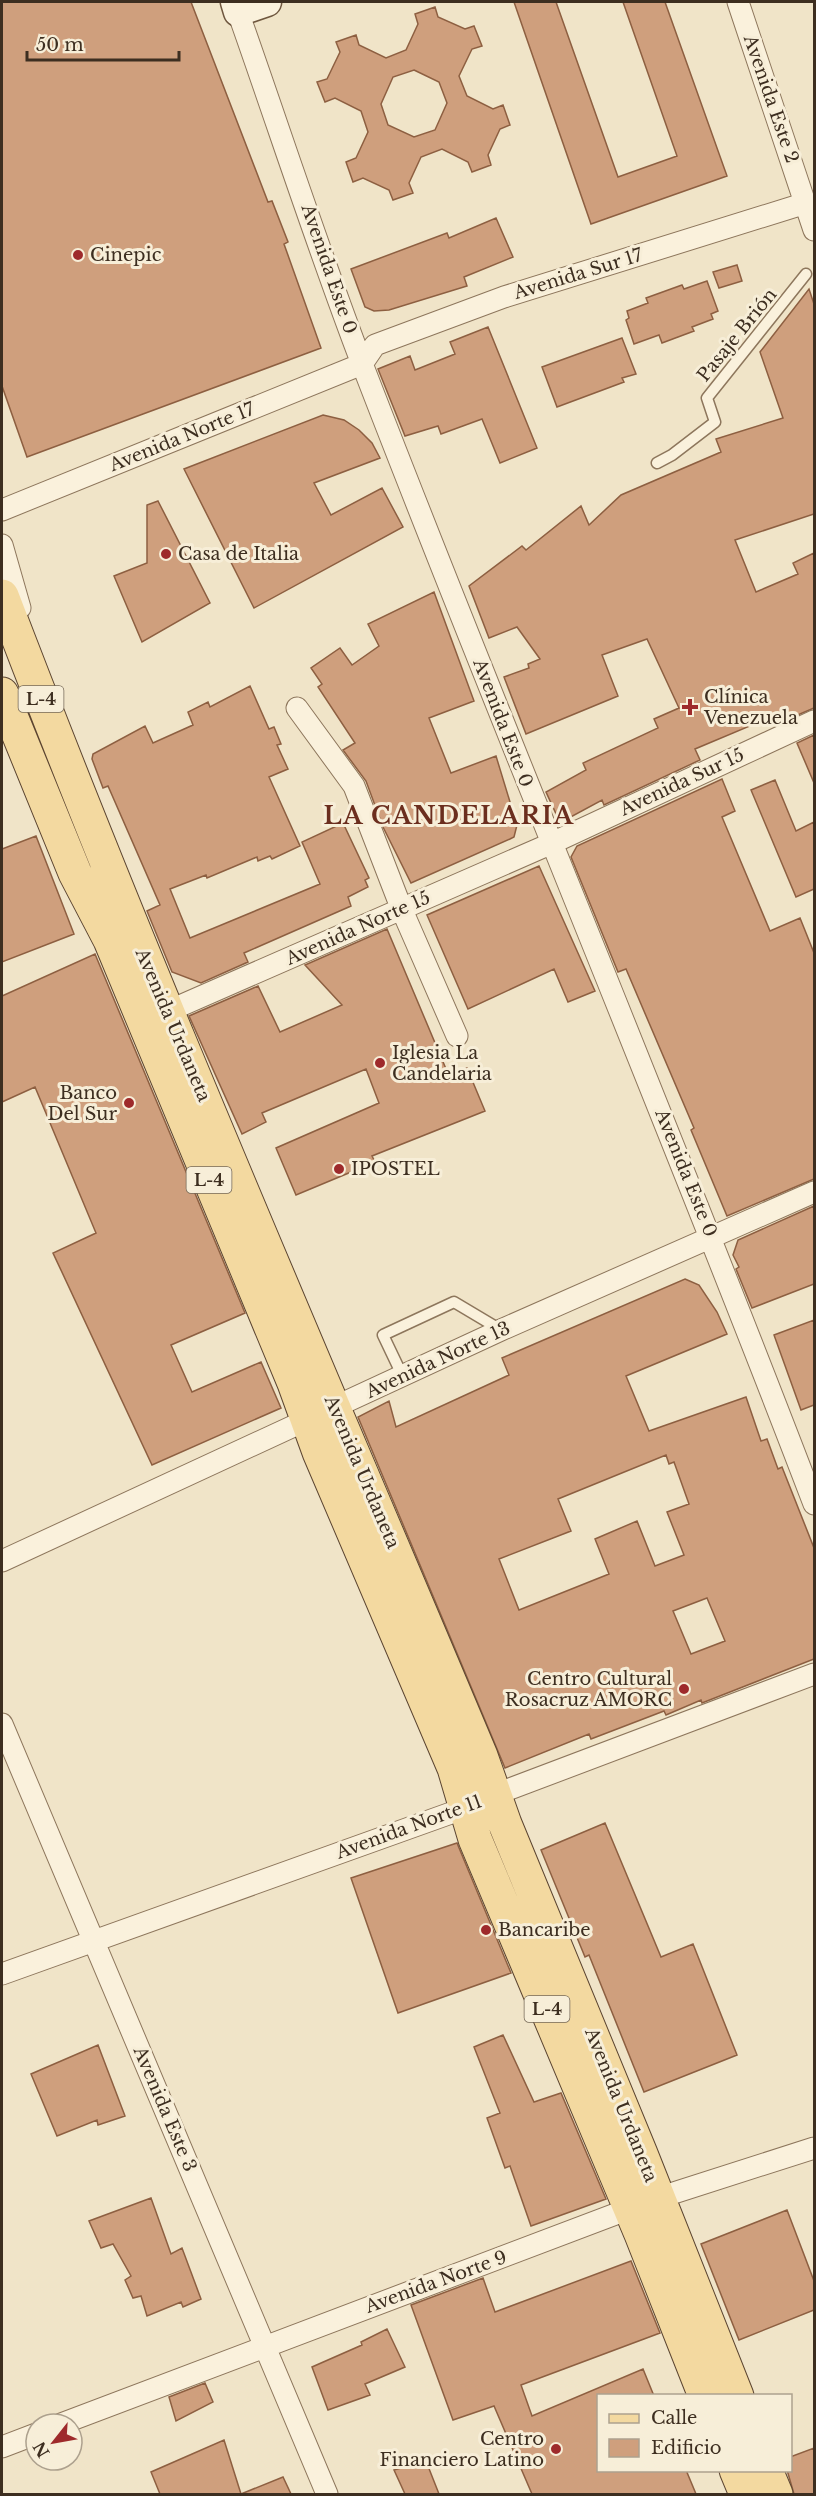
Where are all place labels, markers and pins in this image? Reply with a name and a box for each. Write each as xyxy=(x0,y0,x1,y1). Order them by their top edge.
place label: Cinepic xyxy=(90,244,162,266)
marker: Cinepic xyxy=(71,248,85,262)
place label: Casa de Italia xyxy=(178,543,299,565)
marker: Casa de Italia xyxy=(159,547,173,561)
place label: Clínica Venezuela xyxy=(703,686,798,729)
marker: Clínica Venezuela xyxy=(681,698,699,716)
place label: Iglesia La Candelaria xyxy=(392,1042,492,1085)
marker: Iglesia La Candelaria xyxy=(373,1056,387,1070)
place label: Banco Del Sur xyxy=(48,1082,117,1125)
marker: Banco Del Sur xyxy=(122,1096,136,1110)
place label: IPOSTEL xyxy=(351,1158,440,1180)
marker: IPOSTEL xyxy=(332,1162,346,1176)
place label: Centro Cultural Rosacruz AMORC xyxy=(505,1668,672,1711)
marker: Centro Cultural Rosacruz AMORC xyxy=(677,1682,691,1696)
place label: Bancaribe xyxy=(498,1919,591,1941)
marker: Bancaribe xyxy=(479,1923,493,1937)
place label: Centro Financiero Latino xyxy=(379,2428,544,2471)
marker: Centro Financiero Latino xyxy=(549,2442,563,2456)

